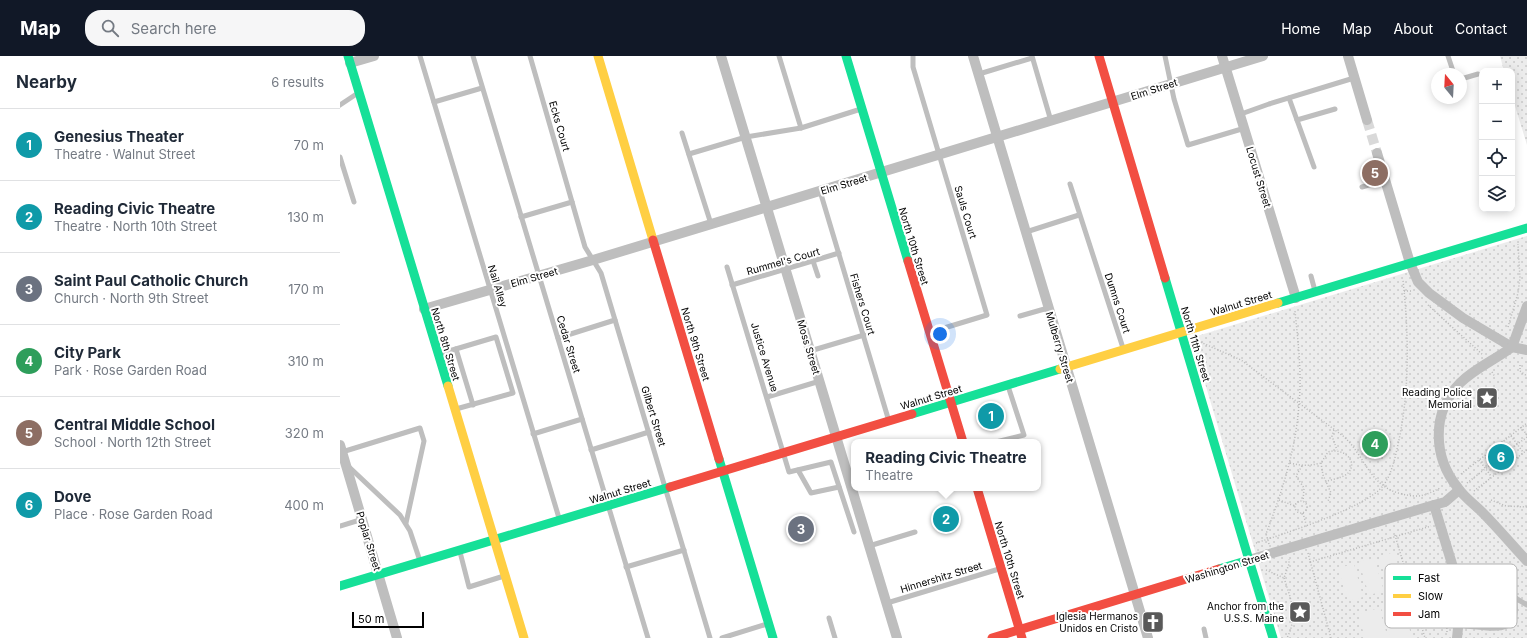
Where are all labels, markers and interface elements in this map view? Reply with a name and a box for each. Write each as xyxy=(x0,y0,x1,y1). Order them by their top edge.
search box xyxy=(85,10,365,46)
text: Map xyxy=(20,17,61,40)
icon: search xyxy=(99,17,121,39)
text: Search here xyxy=(131,19,216,38)
text: Home xyxy=(1281,20,1320,37)
text: Map xyxy=(1342,20,1372,37)
text: About xyxy=(1394,20,1433,37)
text: Contact xyxy=(1455,20,1507,37)
north arrow xyxy=(1431,68,1467,104)
map controls xyxy=(1479,68,1515,212)
button: + xyxy=(1479,68,1515,104)
text: Nearby xyxy=(16,72,77,92)
text: 6 results xyxy=(271,74,324,90)
street label: Elm Street xyxy=(1129,76,1179,102)
street label: Ecks Court xyxy=(547,99,573,153)
button: − xyxy=(1479,104,1515,140)
text: Genesius Theater xyxy=(54,127,184,146)
text: 1 xyxy=(26,137,32,153)
text: 70 m xyxy=(294,137,324,153)
button: locate xyxy=(1479,140,1515,176)
street label: Locust Street xyxy=(1244,145,1274,210)
text: Theatre · Walnut Street xyxy=(54,146,195,162)
pin: 5 xyxy=(1362,158,1388,188)
street label: Elm Street xyxy=(819,171,870,197)
button: layers xyxy=(1479,176,1515,212)
street label: Sauls Court xyxy=(952,184,980,241)
text: Reading Civic Theatre xyxy=(54,199,215,218)
street label: North 10th Street xyxy=(897,206,932,287)
text: 2 xyxy=(25,209,33,225)
text: 130 m xyxy=(287,209,324,225)
text: Theatre · North 10th Street xyxy=(54,218,217,234)
street label: Rummel's Court xyxy=(745,245,822,277)
street label: Nail Alley xyxy=(486,263,510,309)
street label: Elm Street xyxy=(509,264,560,289)
text: Saint Paul Catholic Church xyxy=(54,271,248,290)
street label: Fishers Court xyxy=(848,272,878,337)
street label: Dumns Court xyxy=(1103,272,1134,335)
text: 3 xyxy=(25,281,33,297)
text: 170 m xyxy=(288,281,324,297)
street label: Walnut Street xyxy=(1209,288,1274,318)
text: Church · North 9th Street xyxy=(54,290,209,306)
street label: North 11th Street xyxy=(1179,305,1213,384)
street label: North 8th Street xyxy=(429,306,463,383)
street label: North 9th Street xyxy=(679,306,713,383)
street label: Mulberry Street xyxy=(1043,310,1077,385)
street label: Cedar Street xyxy=(555,314,584,375)
street label: Moss Street xyxy=(795,318,823,377)
street label: Justice Avenue xyxy=(749,321,781,393)
your location xyxy=(930,324,950,344)
text: City Park xyxy=(54,343,121,362)
text: 4 xyxy=(25,353,33,369)
text: 310 m xyxy=(287,353,324,369)
text: Park · Rose Garden Road xyxy=(54,362,207,378)
street label: Walnut Street xyxy=(899,382,964,412)
street label: Gilbert Street xyxy=(639,384,669,448)
place icon: Reading Police Memorial xyxy=(1474,385,1500,411)
place label: Reading Police Memorial xyxy=(1402,386,1472,410)
pin: 1 xyxy=(978,401,1004,431)
text: Central Middle School xyxy=(54,415,215,434)
text: 5 xyxy=(25,425,33,441)
text: 320 m xyxy=(285,425,324,441)
pin: 4 xyxy=(1362,429,1388,459)
text: School · North 12th Street xyxy=(54,434,211,450)
popup xyxy=(851,439,1041,491)
pin: 6 xyxy=(1488,442,1514,472)
text: Reading Civic Theatre xyxy=(865,448,1027,467)
text: Theatre xyxy=(865,467,913,483)
street label: Walnut Street xyxy=(588,476,653,506)
text: Dove xyxy=(54,487,91,506)
text: 6 xyxy=(25,497,33,513)
text: 400 m xyxy=(284,497,324,513)
pin: 2 xyxy=(933,504,959,534)
text: Place · Rose Garden Road xyxy=(54,506,213,522)
street label: Poplar Street xyxy=(354,510,384,573)
pin: 3 xyxy=(788,514,814,544)
street label: North 10th Street xyxy=(993,520,1028,601)
street label: Washington Street xyxy=(1184,548,1271,585)
street label: Hinnershitz Street xyxy=(899,559,984,595)
legend xyxy=(1385,564,1517,628)
text: Fast xyxy=(1418,571,1440,585)
text: Slow xyxy=(1418,589,1443,603)
place icon: Anchor from the U.S.S. Maine xyxy=(1287,599,1313,625)
place label: Anchor from the U.S.S. Maine xyxy=(1207,600,1284,624)
text: Jam xyxy=(1418,607,1440,621)
church icon: Iglesia Hermanos Unidos en Cristo xyxy=(1140,609,1166,635)
scale bar xyxy=(352,610,424,629)
place label: Iglesia Hermanos Unidos en Cristo xyxy=(1056,610,1138,634)
text: 50 m xyxy=(358,612,384,626)

